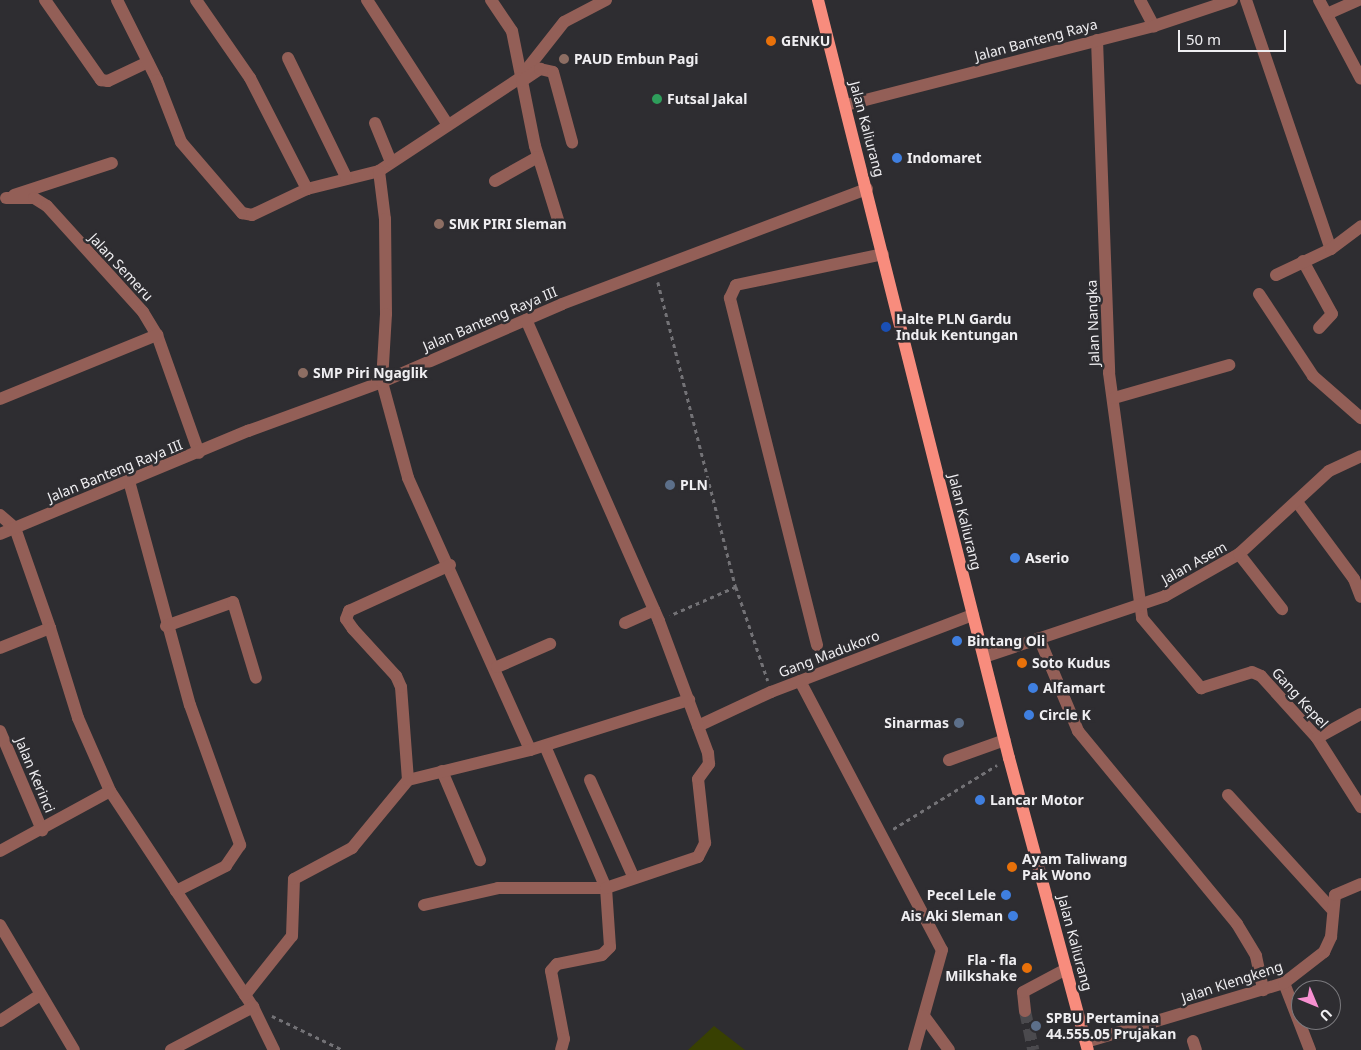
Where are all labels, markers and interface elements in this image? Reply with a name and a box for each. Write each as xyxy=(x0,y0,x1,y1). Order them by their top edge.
street label: Jalan Banteng Raya xyxy=(973,16,1099,64)
scale bar xyxy=(1181,20,1288,52)
text: 50 m xyxy=(1186,29,1221,49)
place label: GENKU xyxy=(781,33,830,49)
marker: GENKU xyxy=(765,35,777,47)
place label: PAUD Embun Pagi xyxy=(574,51,698,67)
marker: PAUD Embun Pagi xyxy=(558,53,570,65)
street label: Jalan Kaliurang xyxy=(846,79,888,179)
place label: Futsal Jakal xyxy=(667,91,747,107)
marker: Futsal Jakal xyxy=(651,93,663,105)
place label: Indomaret xyxy=(907,150,982,166)
marker: Indomaret xyxy=(891,152,903,164)
place label: SMK PIRI Sleman xyxy=(449,216,567,232)
marker: SMK PIRI Sleman xyxy=(433,218,445,230)
street label: Jalan Semeru xyxy=(85,230,157,304)
street label: Jalan Nangka xyxy=(1083,279,1103,367)
street label: Jalan Banteng Raya III xyxy=(420,283,560,355)
place label: Halte PLN Gardu Induk Kentungan xyxy=(896,311,1018,344)
marker: Halte PLN Gardu Induk Kentungan xyxy=(880,321,892,333)
place label: SMP Piri Ngaglik xyxy=(313,365,428,381)
marker: SMP Piri Ngaglik xyxy=(297,367,309,379)
street label: Jalan Banteng Raya III xyxy=(45,436,185,506)
street label: Jalan Kaliurang xyxy=(945,472,985,572)
place label: PLN xyxy=(680,477,708,493)
marker: PLN xyxy=(664,479,676,491)
street label: Jalan Asem xyxy=(1158,538,1230,588)
place label: Aserio xyxy=(1025,550,1069,566)
marker: Aserio xyxy=(1009,552,1021,564)
street label: Gang Madukoro xyxy=(776,627,882,681)
place label: Bintang Oli xyxy=(967,633,1045,649)
marker: Bintang Oli xyxy=(951,635,963,647)
place label: Soto Kudus xyxy=(1032,655,1110,671)
marker: Soto Kudus xyxy=(1016,657,1028,669)
street label: Gang Kepel xyxy=(1268,664,1332,732)
place label: Alfamart xyxy=(1043,680,1105,696)
marker: Alfamart xyxy=(1027,682,1039,694)
place label: Circle K xyxy=(1039,707,1091,723)
marker: Circle K xyxy=(1023,709,1035,721)
place label: Sinarmas xyxy=(884,715,949,731)
marker: Sinarmas xyxy=(953,717,965,729)
street label: Jalan Kerinci xyxy=(12,735,58,815)
place label: Lancar Motor xyxy=(990,792,1084,808)
marker: Lancar Motor xyxy=(974,794,986,806)
place label: Ayam Taliwang Pak Wono xyxy=(1022,851,1127,884)
marker: Ayam Taliwang Pak Wono xyxy=(1006,861,1018,873)
place label: Pecel Lele xyxy=(927,887,996,903)
marker: Pecel Lele xyxy=(1000,889,1012,901)
street label: Jalan Kaliurang xyxy=(1054,893,1096,993)
place label: Ais Aki Sleman xyxy=(901,908,1003,924)
marker: Ais Aki Sleman xyxy=(1007,910,1019,922)
place label: Fla - fla Milkshake xyxy=(945,952,1017,984)
street label: Jalan Klengkeng xyxy=(1179,958,1285,1006)
marker: Fla - fla Milkshake xyxy=(1021,962,1033,974)
north arrow xyxy=(1291,980,1341,1030)
text: U xyxy=(1316,1005,1337,1026)
place label: SPBU Pertamina 44.555.05 Prujakan xyxy=(1046,1010,1176,1042)
marker: SPBU Pertamina 44.555.05 Prujakan xyxy=(1030,1020,1042,1032)

